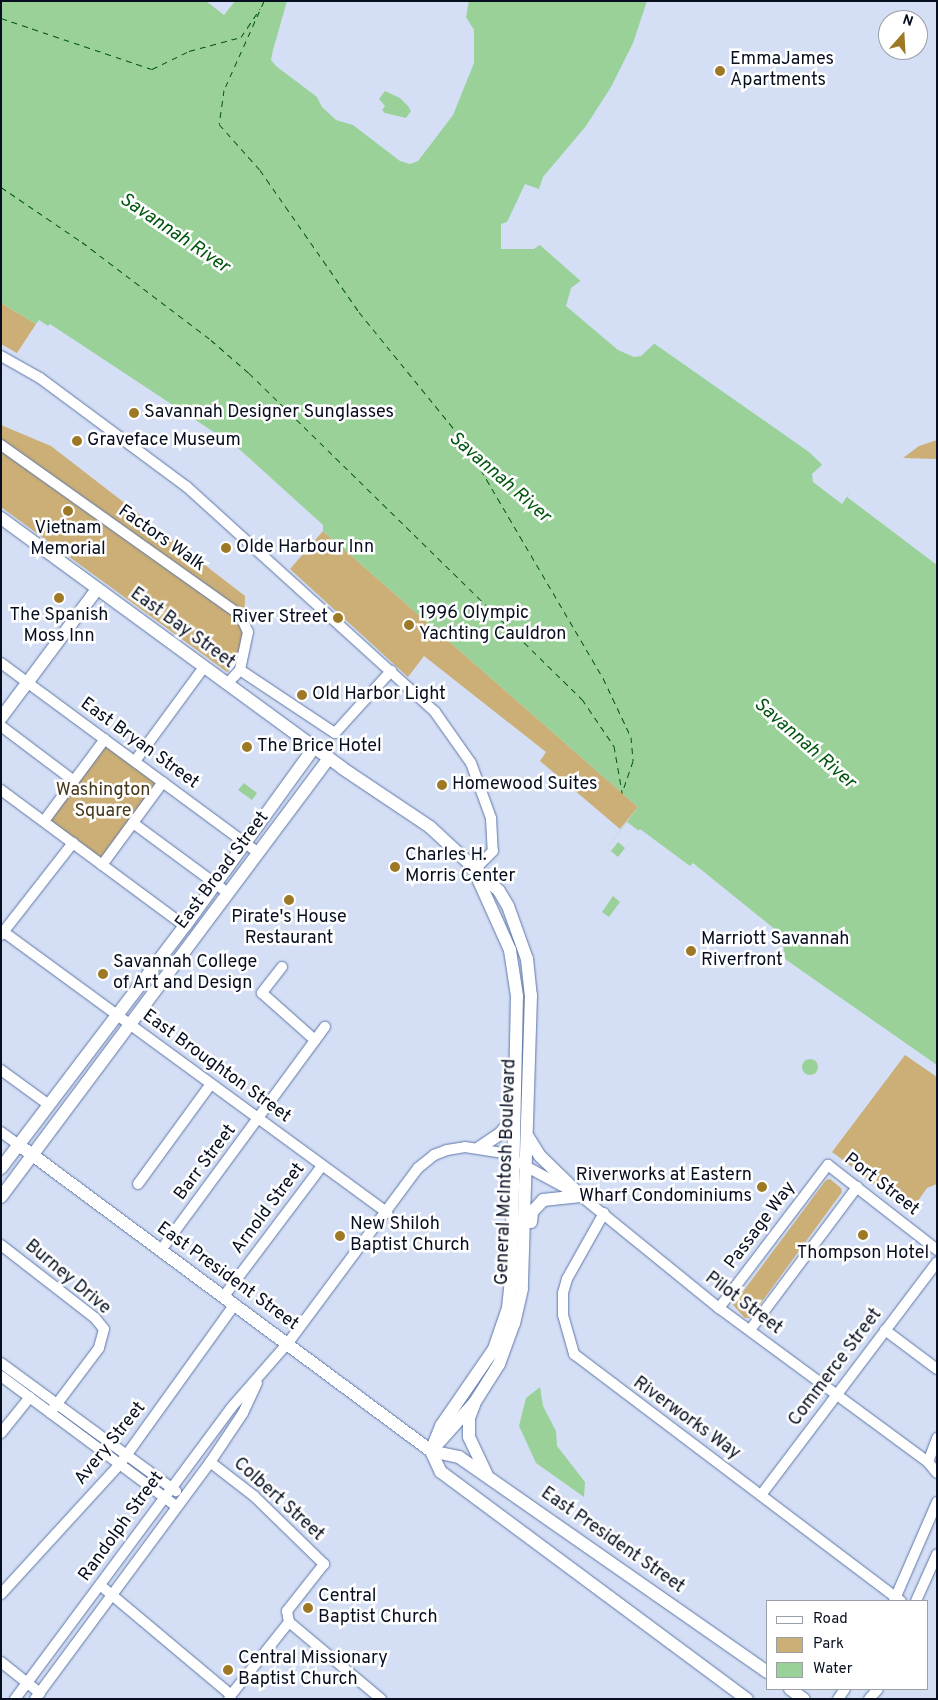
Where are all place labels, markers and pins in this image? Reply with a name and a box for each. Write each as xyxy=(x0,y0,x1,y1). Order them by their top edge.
place label: EmmaJames Apartments xyxy=(730,50,834,92)
marker: EmmaJames Apartments xyxy=(714,65,726,77)
place label: Savannah Designer Sunglasses xyxy=(144,402,394,424)
marker: Savannah Designer Sunglasses xyxy=(128,407,140,419)
place label: Graveface Museum xyxy=(87,430,241,452)
marker: Graveface Museum xyxy=(71,435,83,447)
marker: Vietnam Memorial xyxy=(62,505,74,517)
place label: Vietnam Memorial xyxy=(30,519,106,562)
place label: Olde Harbour Inn xyxy=(236,537,374,559)
marker: Olde Harbour Inn xyxy=(220,542,232,554)
marker: The Spanish Moss Inn xyxy=(53,592,65,604)
place label: 1996 Olympic Yachting Cauldron xyxy=(419,604,566,646)
place label: The Spanish Moss Inn xyxy=(10,606,108,649)
place label: River Street xyxy=(232,607,328,629)
marker: River Street xyxy=(332,612,344,624)
marker: 1996 Olympic Yachting Cauldron xyxy=(403,619,415,631)
place label: Old Harbor Light xyxy=(312,684,446,706)
marker: Old Harbor Light xyxy=(296,689,308,701)
place label: The Brice Hotel xyxy=(257,736,382,758)
marker: The Brice Hotel xyxy=(241,741,253,753)
place label: Homewood Suites xyxy=(452,774,597,796)
marker: Homewood Suites xyxy=(436,779,448,791)
place label: Charles H. Morris Center xyxy=(405,846,515,889)
marker: Charles H. Morris Center xyxy=(389,861,401,873)
marker: Pirate's House Restaurant xyxy=(283,894,295,906)
place label: Pirate's House Restaurant xyxy=(231,908,347,951)
place label: Marriott Savannah Riverfront xyxy=(701,930,849,972)
marker: Marriott Savannah Riverfront xyxy=(685,945,697,957)
place label: Savannah College of Art and Design xyxy=(113,953,257,996)
marker: Savannah College of Art and Design xyxy=(97,968,109,980)
place label: Riverworks at Eastern Wharf Condominiums xyxy=(576,1166,752,1208)
marker: Riverworks at Eastern Wharf Condominiums xyxy=(756,1181,768,1193)
place label: New Shiloh Baptist Church xyxy=(350,1215,470,1258)
marker: Thompson Hotel xyxy=(857,1229,869,1241)
marker: New Shiloh Baptist Church xyxy=(334,1230,346,1242)
place label: Thompson Hotel xyxy=(797,1243,929,1265)
place label: Central Baptist Church xyxy=(318,1587,438,1630)
marker: Central Baptist Church xyxy=(302,1602,314,1614)
place label: Central Missionary Baptist Church xyxy=(238,1649,388,1692)
marker: Central Missionary Baptist Church xyxy=(222,1664,234,1676)

